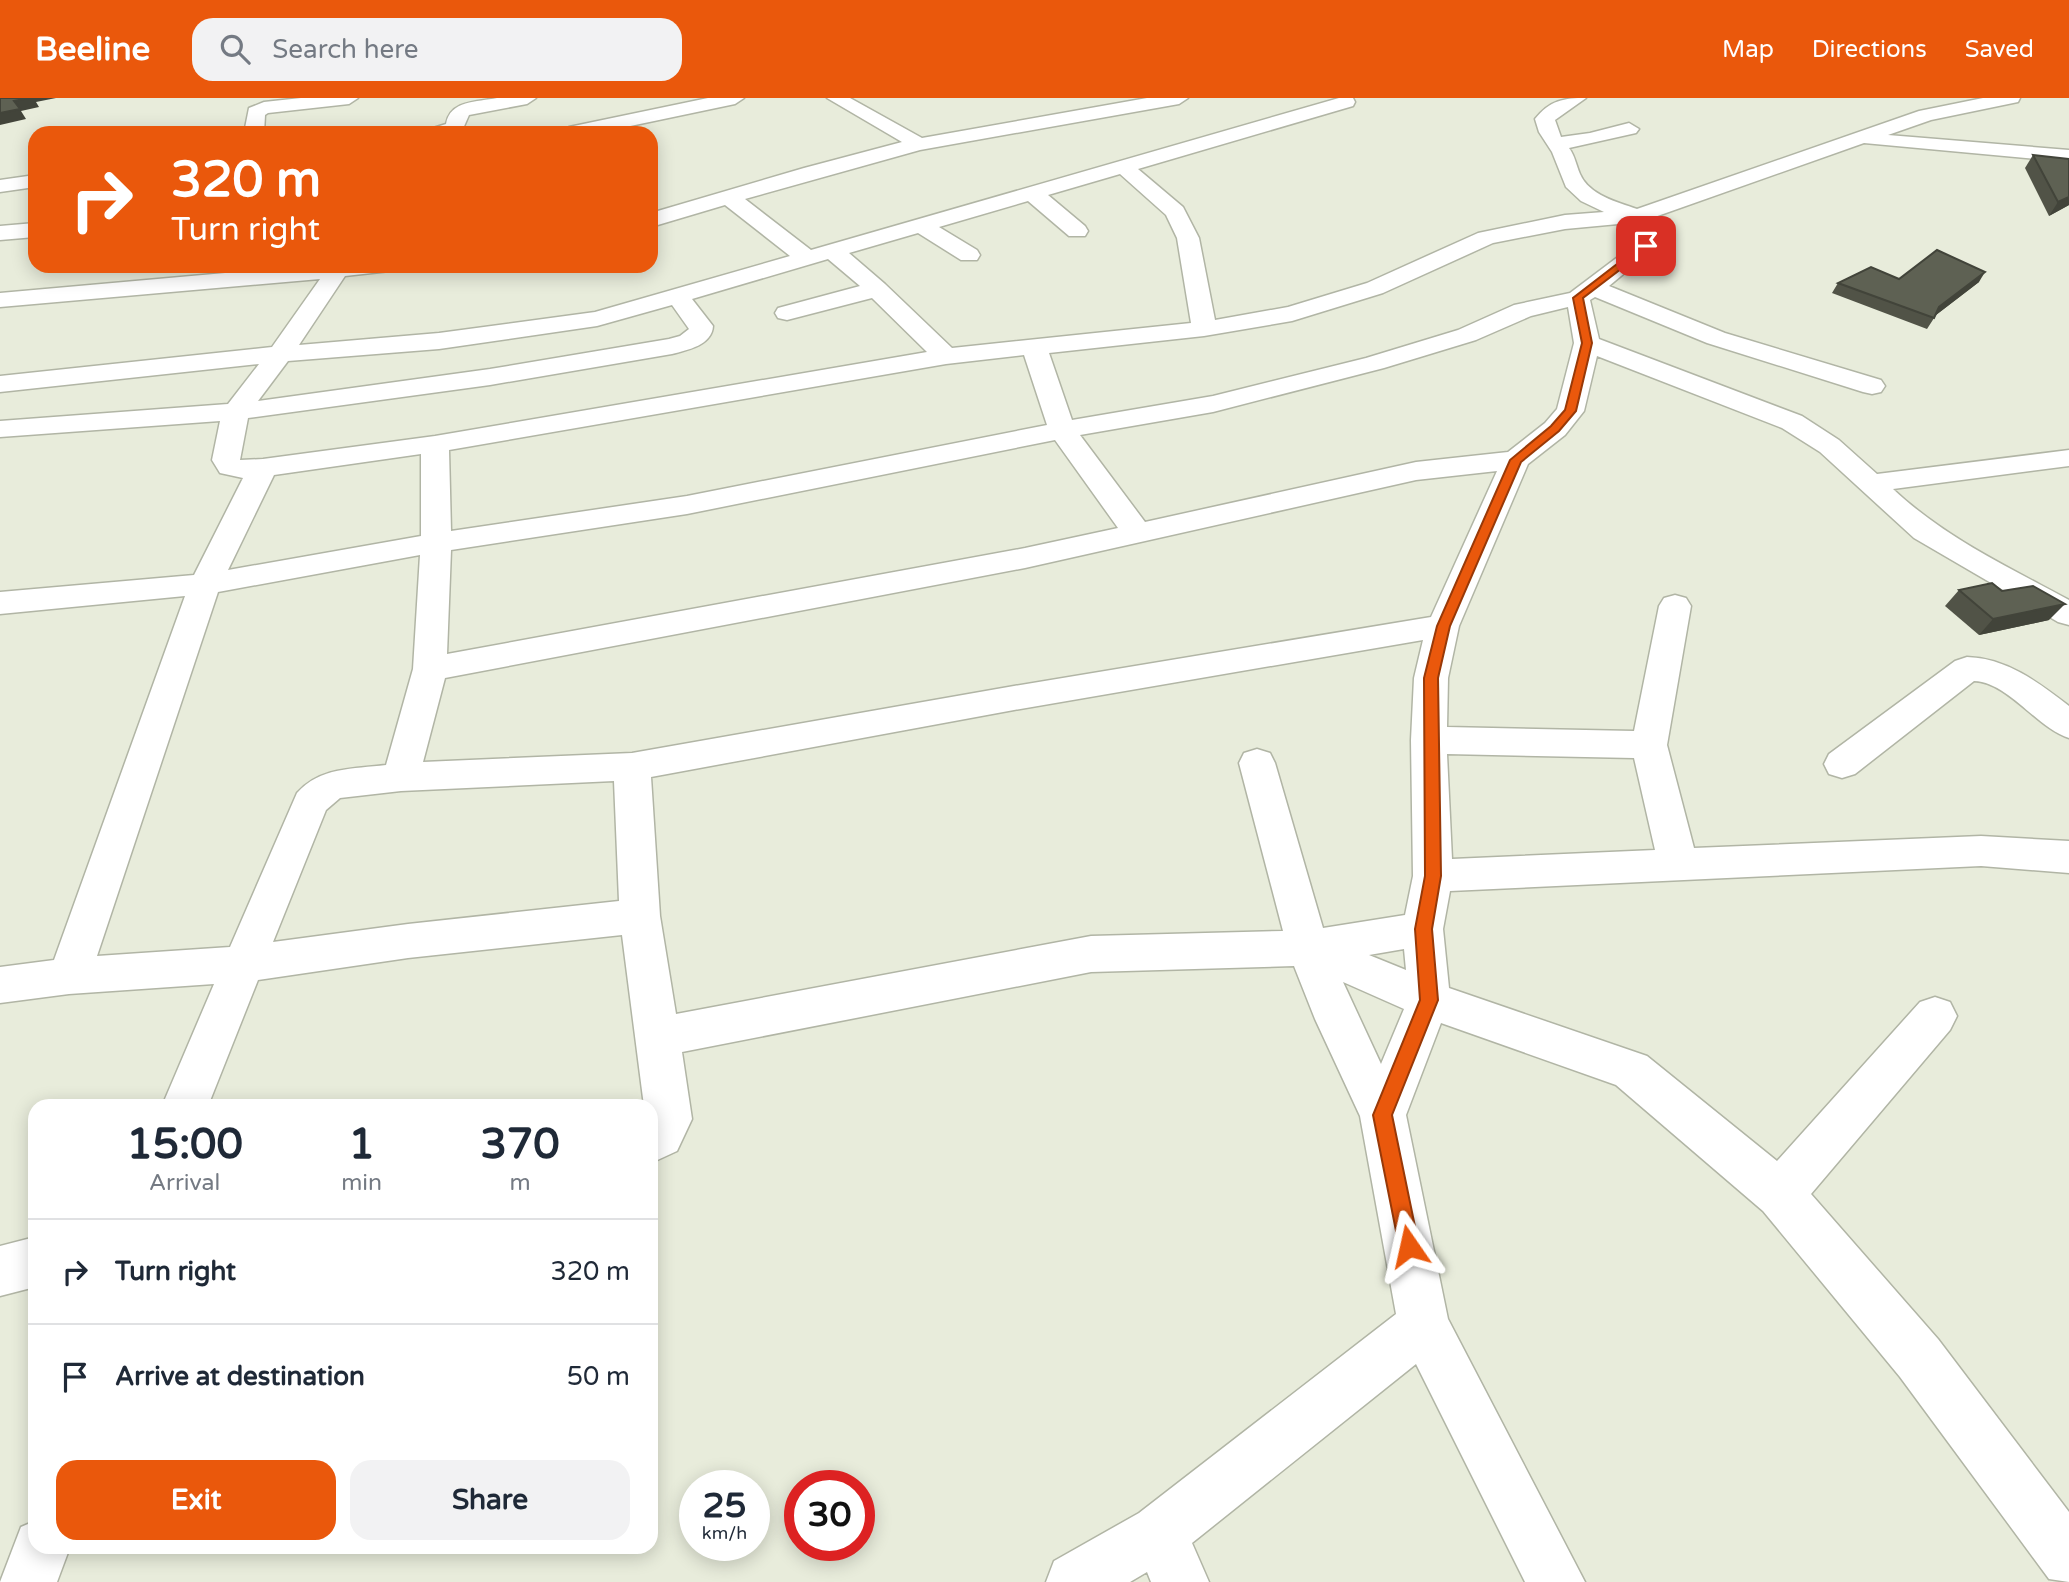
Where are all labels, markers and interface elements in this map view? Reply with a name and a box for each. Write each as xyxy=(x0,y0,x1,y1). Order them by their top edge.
search box xyxy=(192,18,682,81)
text: Beeline xyxy=(35,30,150,69)
icon: search xyxy=(216,30,254,68)
text: Search here xyxy=(272,34,418,65)
text: Map xyxy=(1722,35,1774,64)
text: Directions xyxy=(1812,35,1927,64)
text: Saved xyxy=(1965,35,2034,64)
text: 320 m xyxy=(171,151,321,210)
icon: right xyxy=(56,154,147,245)
text: Turn right xyxy=(171,211,320,249)
pin xyxy=(1616,216,1676,276)
icon: arrive xyxy=(1627,227,1665,265)
text: 15:00 xyxy=(126,1119,243,1170)
text: 1 xyxy=(348,1119,375,1170)
text: 370 xyxy=(480,1119,560,1170)
text: Arrival xyxy=(149,1169,220,1197)
text: min xyxy=(341,1169,382,1197)
text: m xyxy=(509,1169,531,1197)
position arrow xyxy=(1372,1209,1446,1283)
icon: right xyxy=(56,1253,94,1291)
text: Turn right xyxy=(115,1256,236,1287)
text: 320 m xyxy=(550,1256,630,1287)
icon: arrive xyxy=(56,1358,94,1396)
text: Arrive at destination xyxy=(115,1361,365,1392)
text: 50 m xyxy=(567,1361,630,1392)
button: Exit xyxy=(56,1460,336,1540)
button: Share xyxy=(350,1460,630,1540)
speed limit sign: 30 xyxy=(784,1470,875,1561)
text: 25 xyxy=(703,1485,746,1527)
text: km/h xyxy=(702,1522,747,1544)

